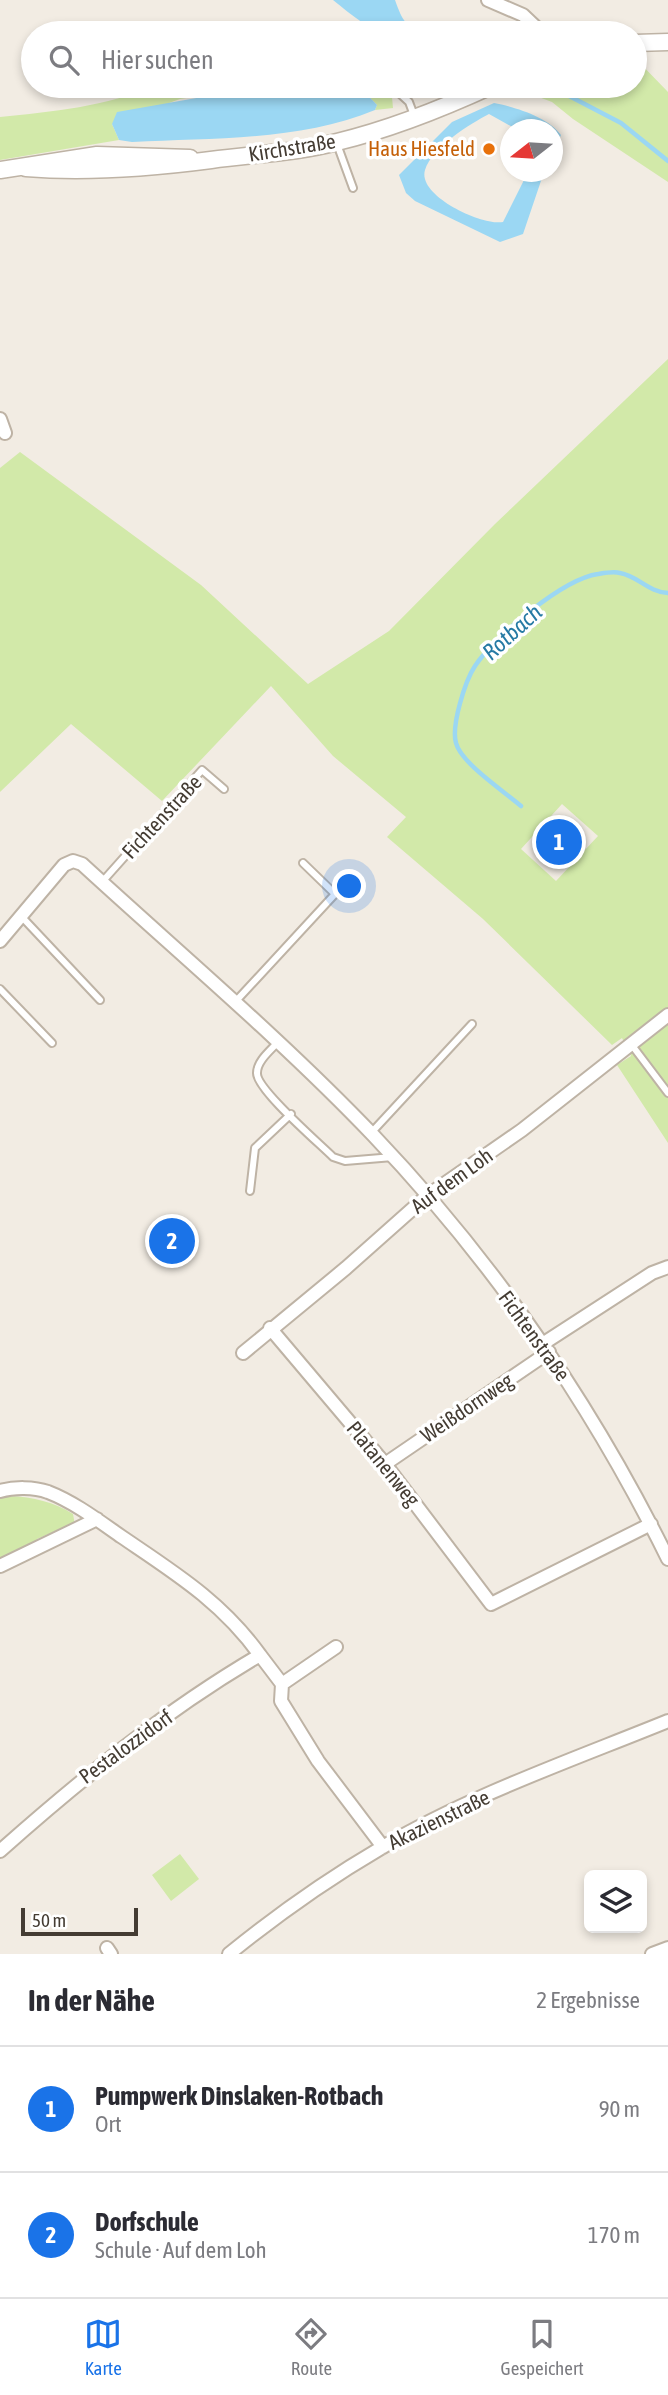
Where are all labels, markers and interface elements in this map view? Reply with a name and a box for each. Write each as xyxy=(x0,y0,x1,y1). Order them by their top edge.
search box xyxy=(21,21,647,98)
icon: search xyxy=(45,41,83,79)
text: Hier suchen xyxy=(101,45,214,75)
north arrow xyxy=(500,119,563,182)
street label: Kirchstraße xyxy=(247,128,337,166)
place label: Haus Hiesfeld xyxy=(368,136,475,160)
marker: Haus Hiesfeld xyxy=(481,141,497,157)
water label: Rotbach xyxy=(477,599,547,665)
street label: Fichtenstraße xyxy=(117,770,206,863)
pin: 1 xyxy=(536,816,582,868)
your location xyxy=(332,869,366,903)
street label: Auf dem Loh xyxy=(406,1143,497,1218)
pin: 2 xyxy=(149,1215,195,1267)
street label: Fichtenstraße xyxy=(494,1286,575,1385)
street label: Weißdornweg xyxy=(416,1368,517,1447)
street label: Platanenweg xyxy=(342,1416,425,1511)
street label: Pestalozzidorf xyxy=(74,1704,177,1788)
street label: Akazienstraße xyxy=(384,1784,493,1854)
map controls xyxy=(584,1870,647,1933)
button: layers xyxy=(584,1870,647,1933)
scale bar xyxy=(21,1905,138,1937)
text: 50 m xyxy=(32,1909,66,1931)
text: In der Nähe xyxy=(28,1983,155,2017)
text: 2 Ergebnisse xyxy=(536,1987,640,2013)
text: Pumpwerk Dinslaken-Rotbach xyxy=(95,2081,383,2111)
text: 1 xyxy=(46,2096,56,2122)
text: 90 m xyxy=(599,2096,640,2122)
text: Ort xyxy=(95,2111,122,2137)
text: Dorfschule xyxy=(95,2207,199,2237)
text: 2 xyxy=(46,2222,56,2248)
text: 170 m xyxy=(588,2222,640,2248)
text: Schule · Auf dem Loh xyxy=(95,2237,267,2263)
tab: Karte xyxy=(84,2315,122,2379)
tab: Route xyxy=(291,2315,332,2379)
tab: Gespeichert xyxy=(501,2315,584,2379)

